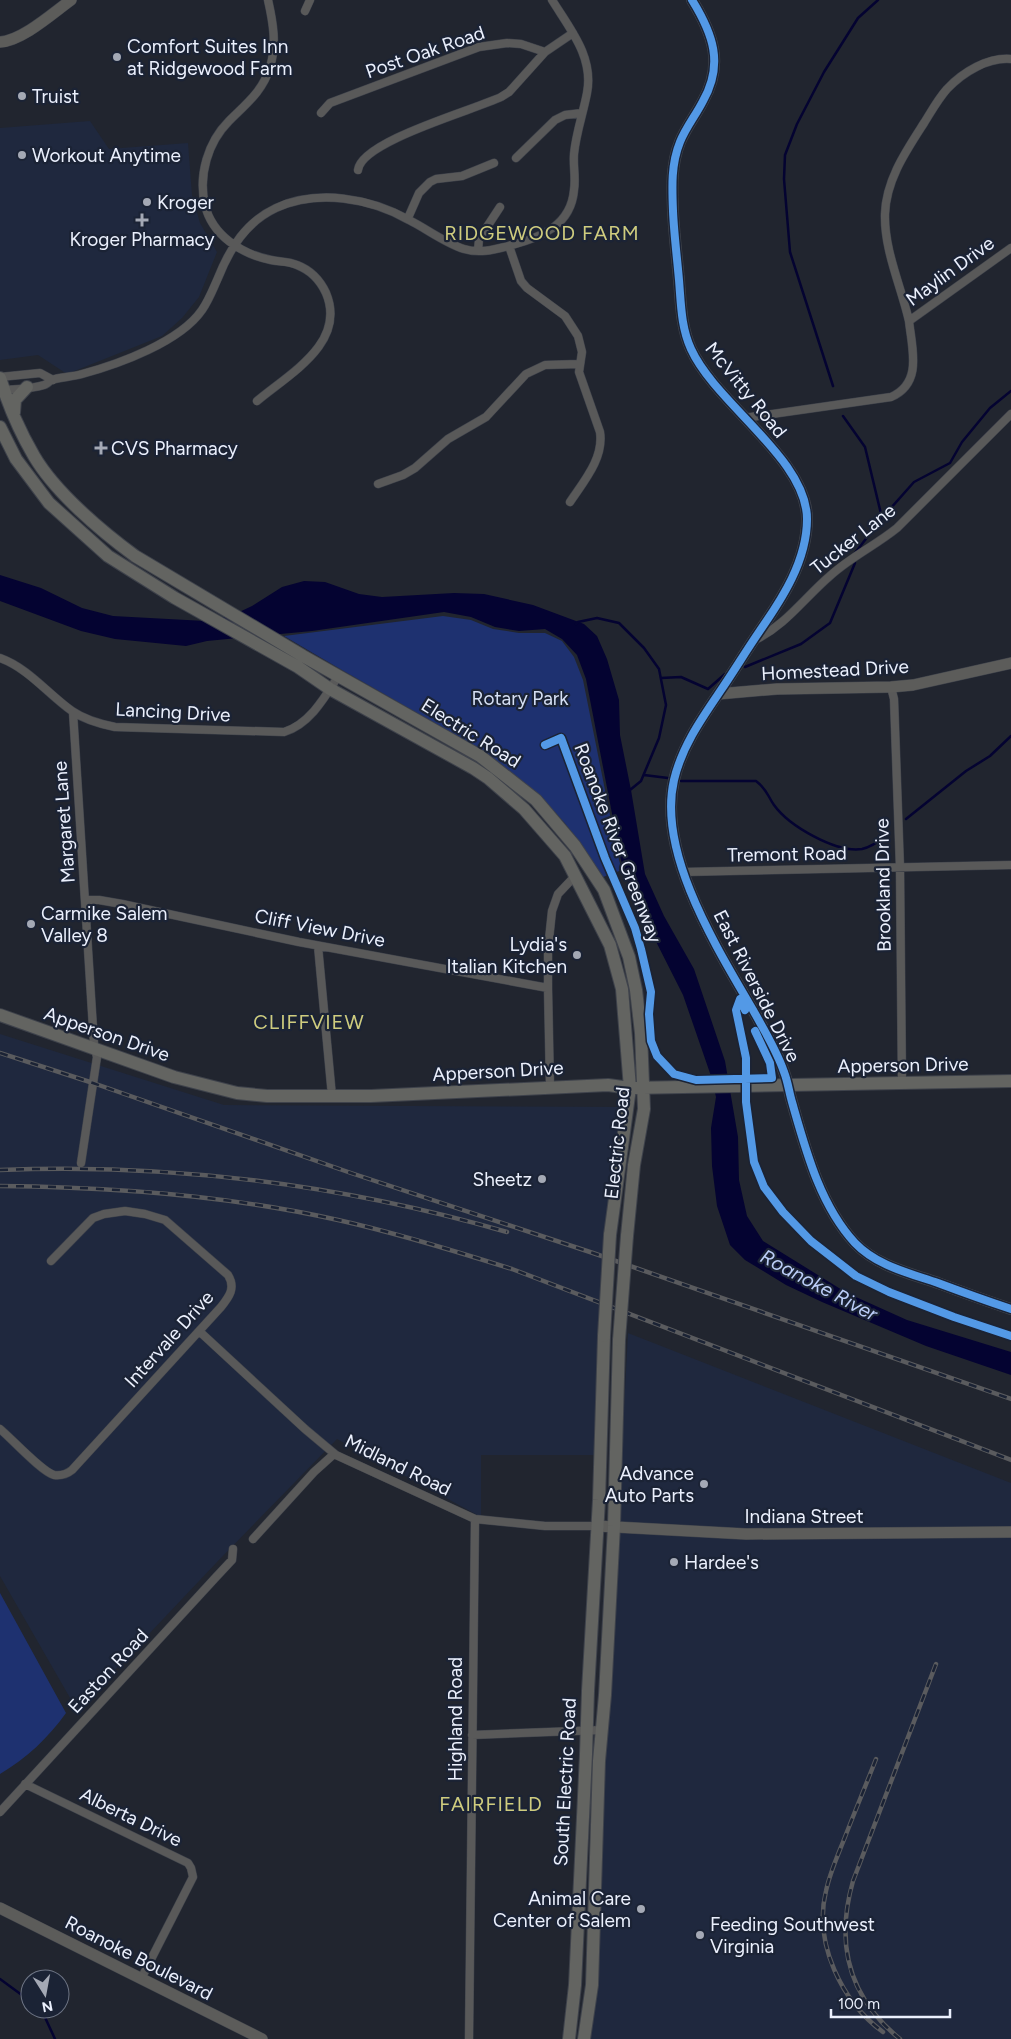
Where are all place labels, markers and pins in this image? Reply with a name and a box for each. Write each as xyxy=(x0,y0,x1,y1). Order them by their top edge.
place label: Comfort Suites Inn at Ridgewood Farm xyxy=(127,35,292,80)
marker: Comfort Suites Inn at Ridgewood Farm xyxy=(111,51,123,63)
place label: Truist xyxy=(32,85,79,108)
marker: Truist xyxy=(16,90,28,102)
place label: Workout Anytime xyxy=(32,144,181,167)
marker: Workout Anytime xyxy=(16,149,28,161)
place label: Kroger xyxy=(157,191,215,214)
marker: Kroger xyxy=(141,196,153,208)
marker: Kroger Pharmacy xyxy=(136,214,148,226)
place label: Kroger Pharmacy xyxy=(69,228,215,251)
place label: CVS Pharmacy xyxy=(111,437,238,460)
marker: CVS Pharmacy xyxy=(95,442,107,454)
place label: Carmike Salem Valley 8 xyxy=(41,902,168,947)
marker: Carmike Salem Valley 8 xyxy=(25,918,37,930)
place label: Lydia's Italian Kitchen xyxy=(446,933,567,978)
marker: Lydia's Italian Kitchen xyxy=(571,949,583,961)
place label: Sheetz xyxy=(472,1168,532,1191)
marker: Sheetz xyxy=(536,1173,548,1185)
place label: Advance Auto Parts xyxy=(605,1462,694,1507)
marker: Advance Auto Parts xyxy=(698,1478,710,1490)
place label: Hardee's xyxy=(684,1551,759,1574)
marker: Hardee's xyxy=(668,1556,680,1568)
place label: Animal Care Center of Salem xyxy=(493,1887,631,1932)
marker: Animal Care Center of Salem xyxy=(635,1903,647,1915)
place label: Feeding Southwest Virginia xyxy=(710,1913,875,1958)
marker: Feeding Southwest Virginia xyxy=(694,1929,706,1941)

